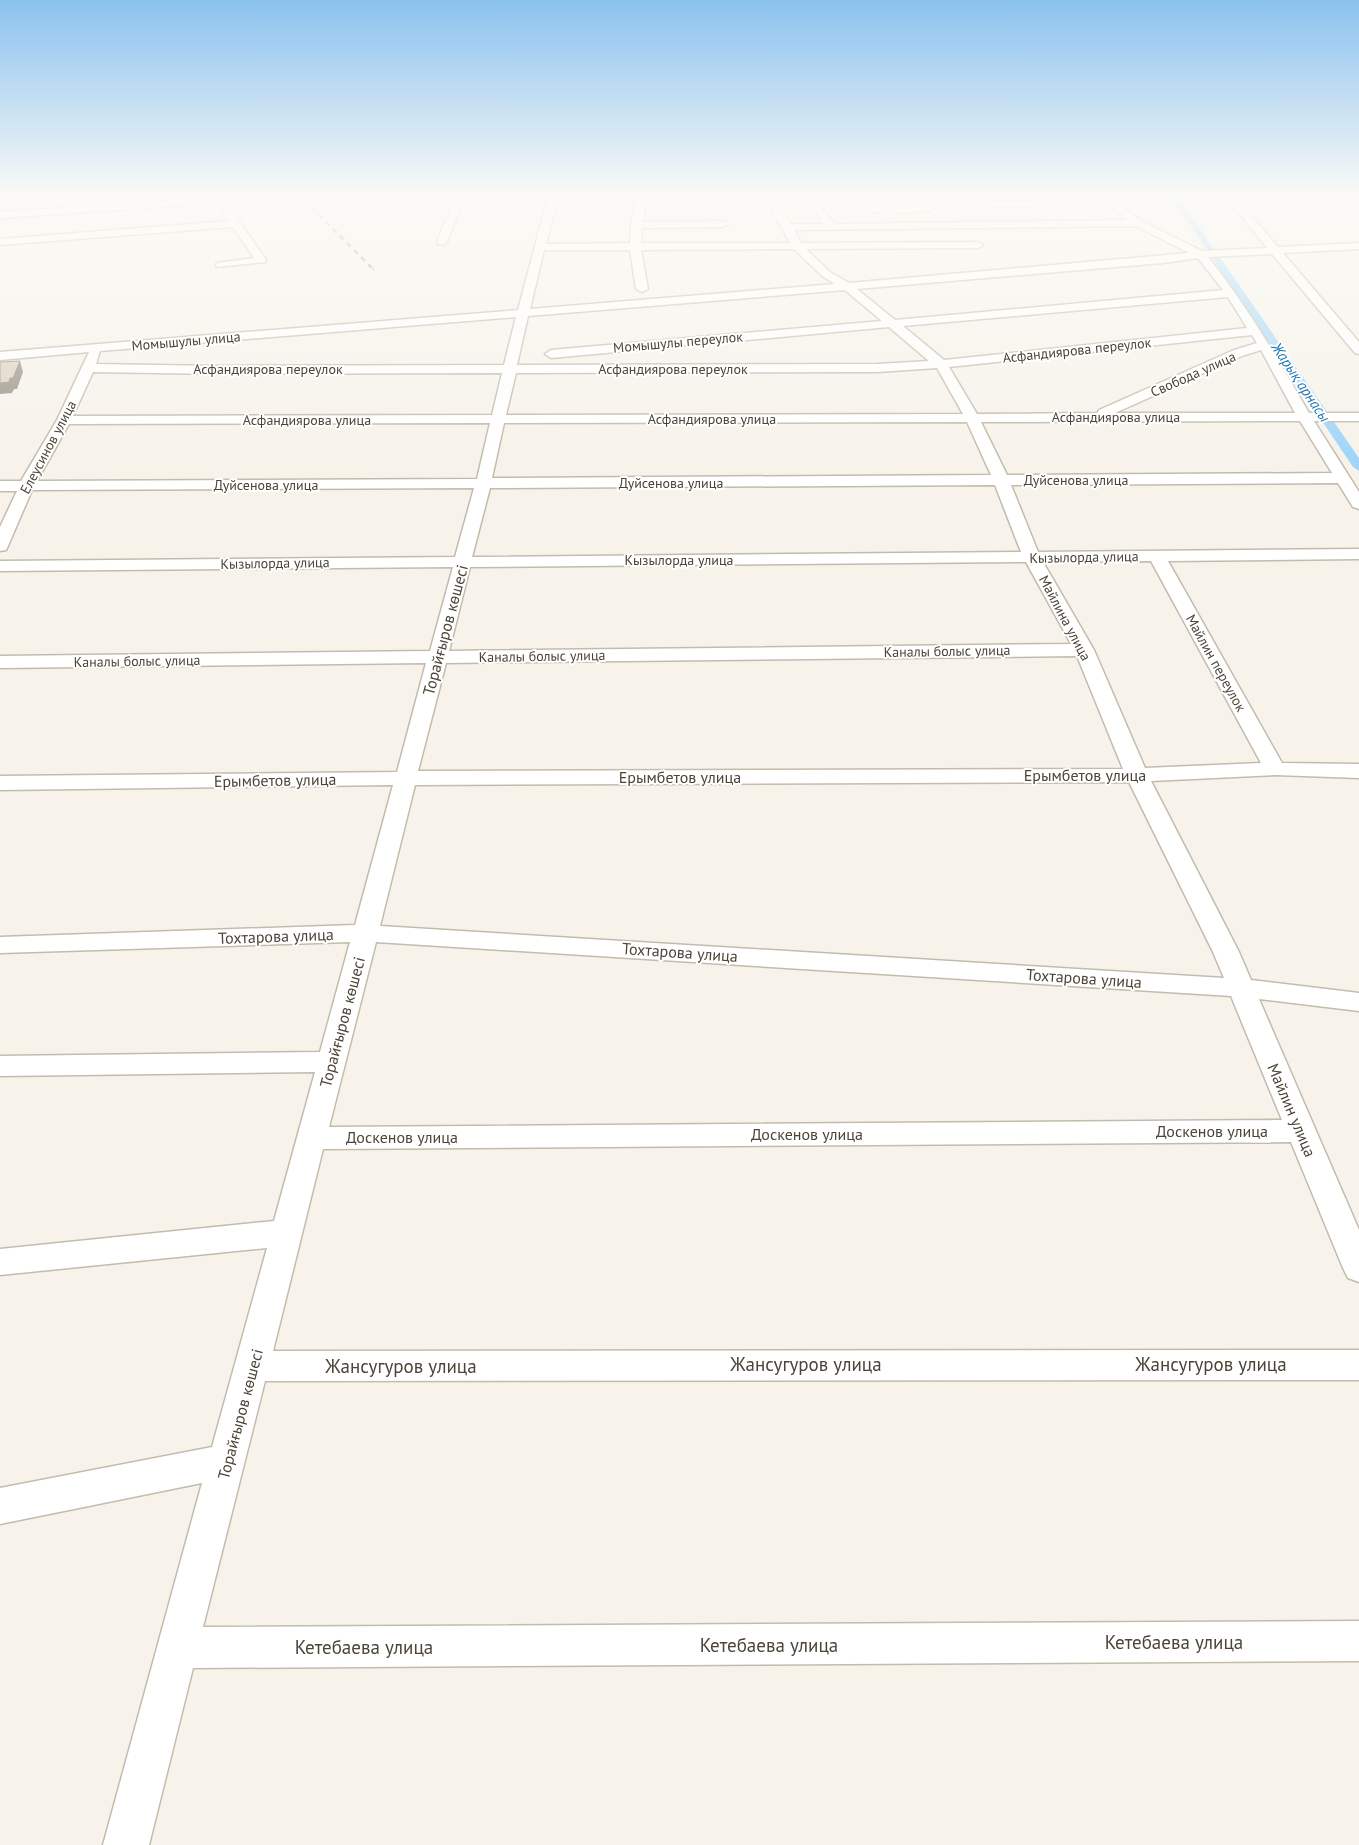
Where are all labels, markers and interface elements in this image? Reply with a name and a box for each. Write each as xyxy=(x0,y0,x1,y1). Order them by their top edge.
street label: Момышулы улица xyxy=(131,327,241,355)
street label: Момышулы переулок xyxy=(612,327,744,357)
street label: Асфандиярова переулок xyxy=(1002,333,1152,367)
water label: Жарық арнасы xyxy=(1267,338,1335,426)
street label: Свобода улица xyxy=(1148,347,1238,401)
street label: Асфандиярова переулок xyxy=(193,360,343,378)
street label: Асфандиярова переулок xyxy=(598,360,748,378)
street label: Елеусинов улица xyxy=(16,397,80,497)
street label: Асфандиярова улица xyxy=(1052,408,1180,426)
street label: Асфандиярова улица xyxy=(648,410,776,428)
street label: Асфандиярова улица xyxy=(243,411,371,429)
street label: Дуйсенова улица xyxy=(1024,471,1128,489)
street label: Дуйсенова улица xyxy=(619,474,723,492)
street label: Дуйсенова улица xyxy=(214,476,318,494)
street label: Кызылорда улица xyxy=(1029,547,1139,567)
street label: Кызылорда улица xyxy=(624,551,734,569)
street label: Кызылорда улица xyxy=(220,553,330,573)
street label: Торайғыров көшесі xyxy=(418,563,472,697)
street label: Майлина улица xyxy=(1035,572,1095,664)
street label: Майлин переулок xyxy=(1182,611,1250,715)
street label: Каналы болыс улица xyxy=(883,641,1011,661)
street label: Каналы болыс улица xyxy=(478,646,606,666)
street label: Каналы болыс улица xyxy=(73,651,201,671)
street label: Ерымбетов улица xyxy=(1024,765,1146,785)
street label: Ерымбетов улица xyxy=(619,767,741,787)
street label: Ерымбетов улица xyxy=(214,769,336,791)
street label: Тохтарова улица xyxy=(218,924,334,948)
street label: Тохтарова улица xyxy=(622,938,738,966)
street label: Торайғыров көшесі xyxy=(315,955,369,1089)
street label: Тохтарова улица xyxy=(1026,964,1142,992)
street label: Майлин улица xyxy=(1263,1060,1321,1160)
street label: Доскенов улица xyxy=(1156,1121,1268,1141)
street label: Доскенов улица xyxy=(751,1124,863,1144)
street label: Доскенов улица xyxy=(346,1127,458,1147)
street label: Торайғыров көшесі xyxy=(213,1347,267,1481)
street label: Жансугуров улица xyxy=(729,1352,882,1376)
street label: Жансугуров улица xyxy=(1134,1352,1287,1376)
street label: Жансугуров улица xyxy=(324,1354,477,1378)
street label: Кетебаева улица xyxy=(1105,1630,1243,1654)
street label: Кетебаева улица xyxy=(700,1633,838,1657)
street label: Кетебаева улица xyxy=(295,1635,433,1659)

